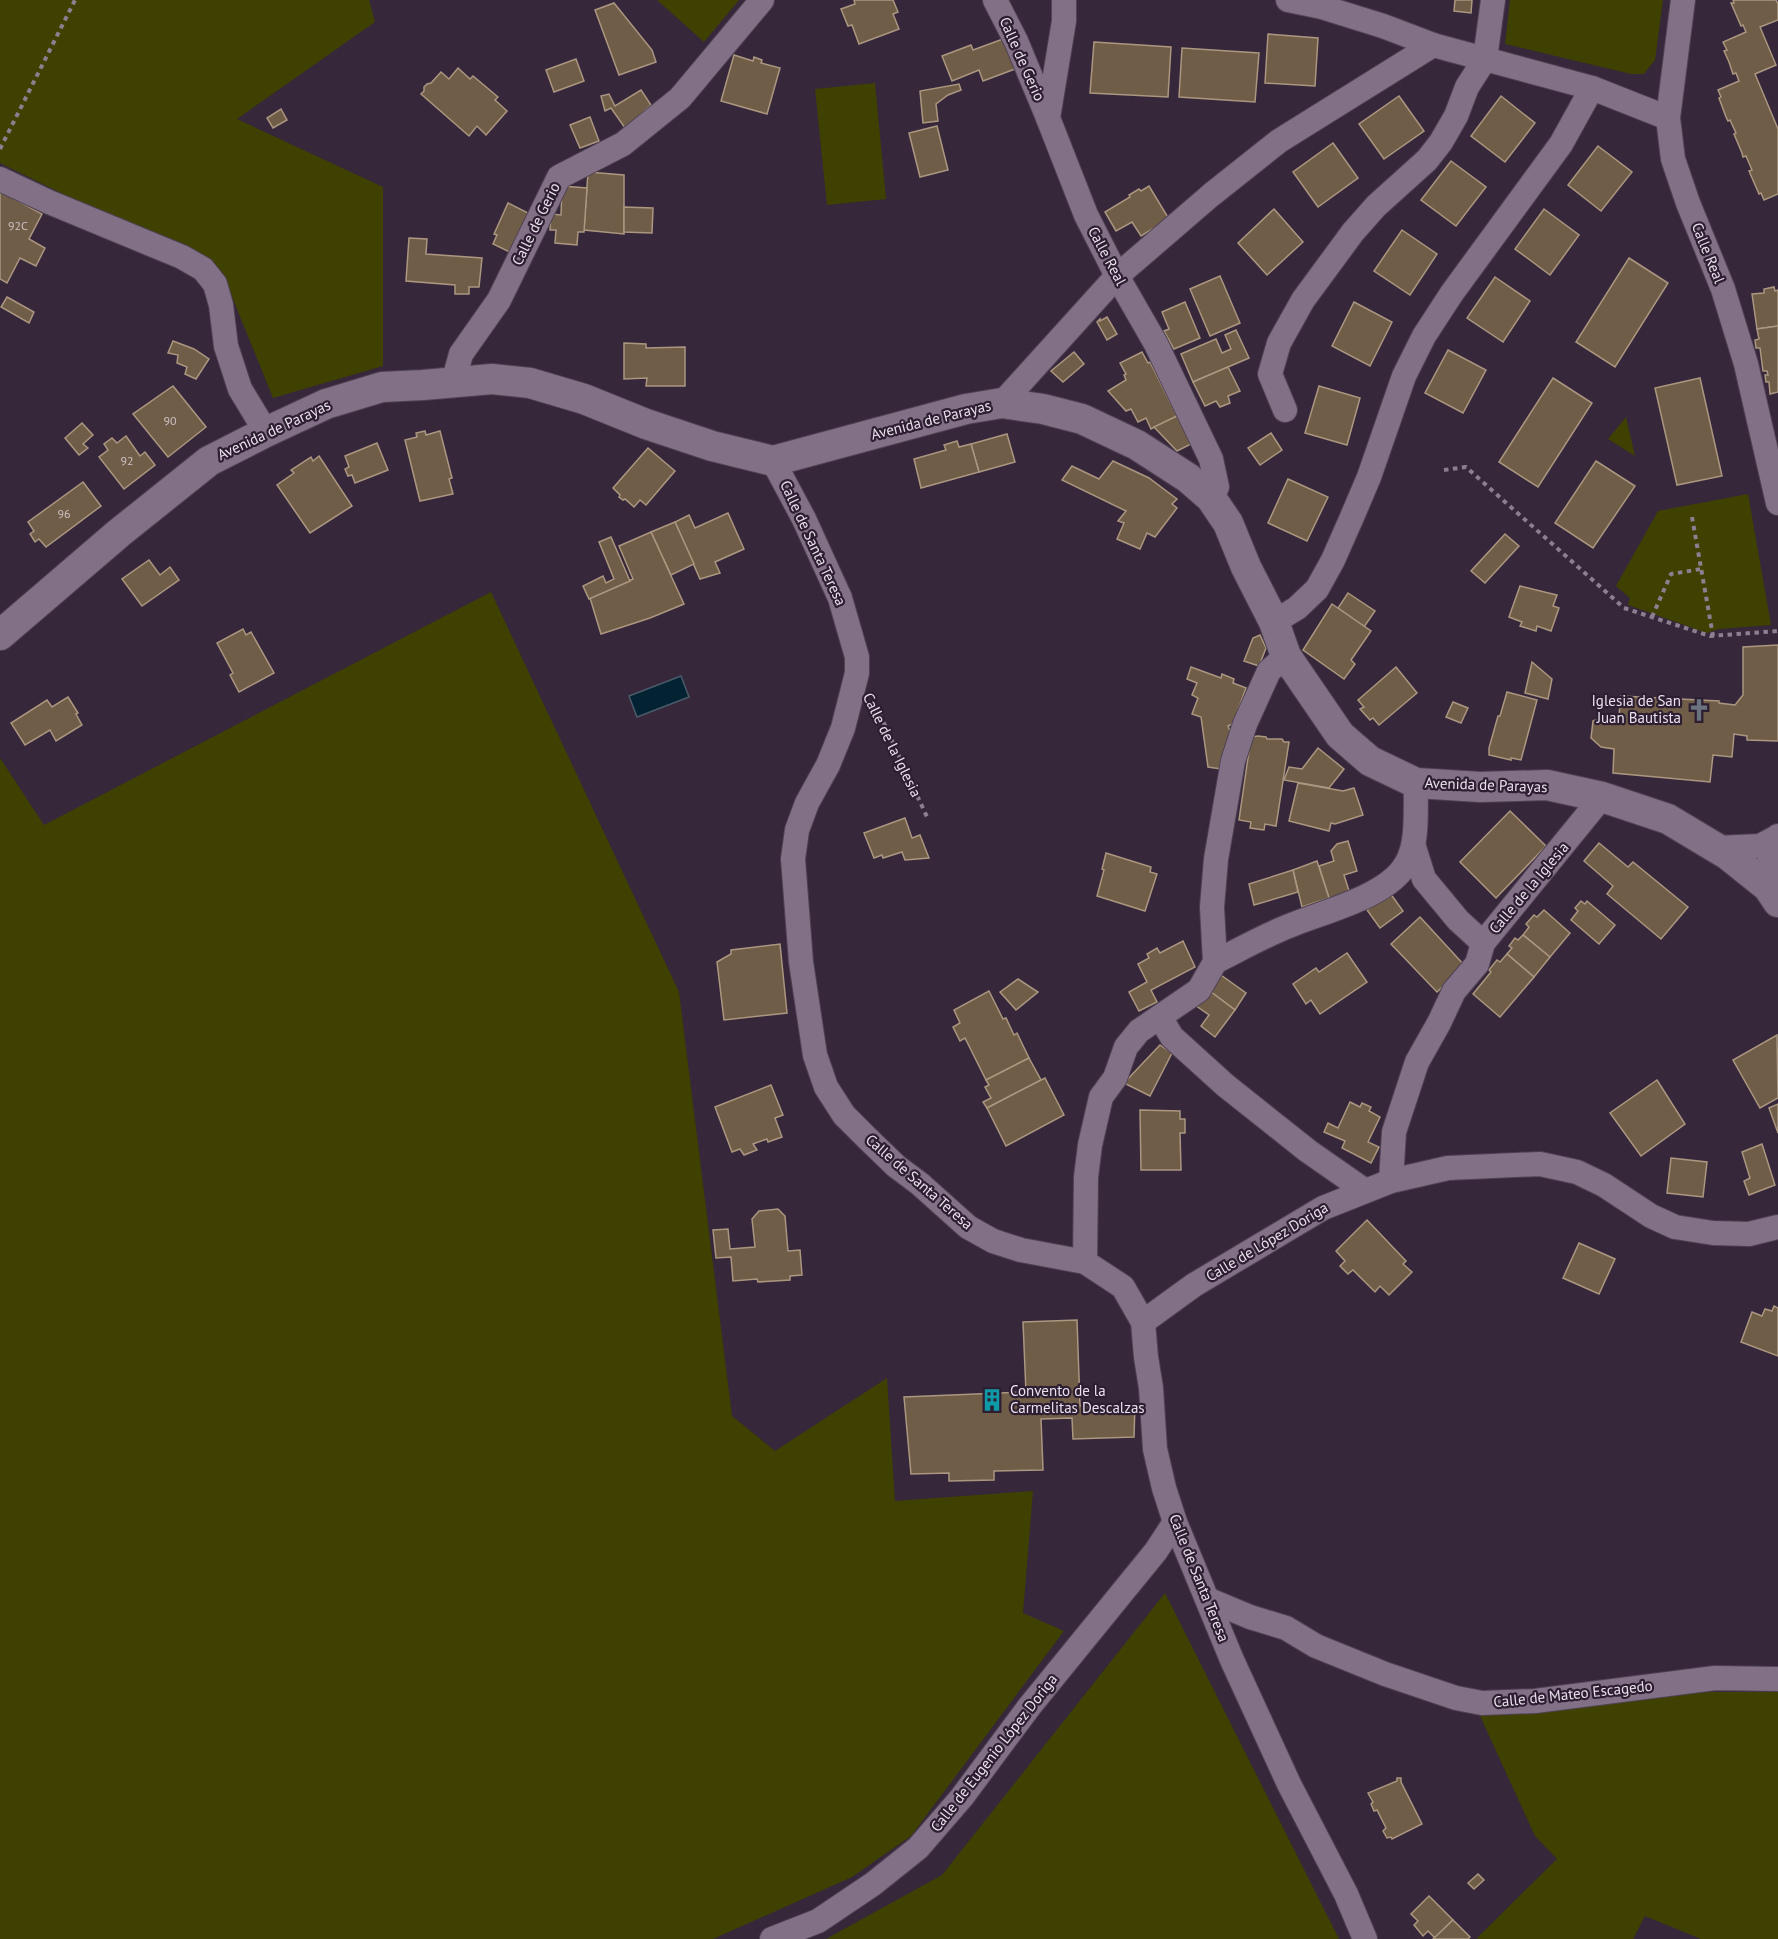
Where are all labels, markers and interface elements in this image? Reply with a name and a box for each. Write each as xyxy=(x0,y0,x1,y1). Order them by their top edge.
street label: Calle de Gerio xyxy=(996,14,1049,104)
street label: Calle de Gerio xyxy=(507,179,564,268)
house number: 92C xyxy=(8,218,28,233)
street label: Calle Real xyxy=(1688,220,1729,287)
street label: Calle Real xyxy=(1084,223,1131,289)
street label: Avenida de Parayas xyxy=(214,395,334,464)
street label: Avenida de Parayas xyxy=(869,395,993,444)
house number: 90 xyxy=(163,413,177,428)
house number: 92 xyxy=(120,453,134,468)
street label: Calle de Santa Teresa xyxy=(776,477,851,608)
house number: 96 xyxy=(57,506,71,521)
street label: Calle de la Iglesia xyxy=(859,689,926,800)
place label: Iglesia de San Juan Bautista xyxy=(1591,691,1681,727)
church icon: Iglesia de San Juan Bautista xyxy=(1686,697,1712,723)
street label: Avenida de Parayas xyxy=(1424,773,1548,796)
street label: Calle de la Iglesia xyxy=(1485,838,1572,937)
street label: Calle de Santa Teresa xyxy=(862,1130,977,1233)
street label: Calle de López Doriga xyxy=(1202,1198,1331,1286)
place label: Convento de la Carmelitas Descalzas xyxy=(1010,1381,1145,1417)
building icon: Convento de la Carmelitas Descalzas xyxy=(979,1387,1005,1413)
street label: Calle de Santa Teresa xyxy=(1165,1511,1234,1644)
street label: Calle de Eugenio López Doriga xyxy=(926,1670,1061,1835)
street label: Calle de Mateo Escagedo xyxy=(1492,1676,1653,1711)

